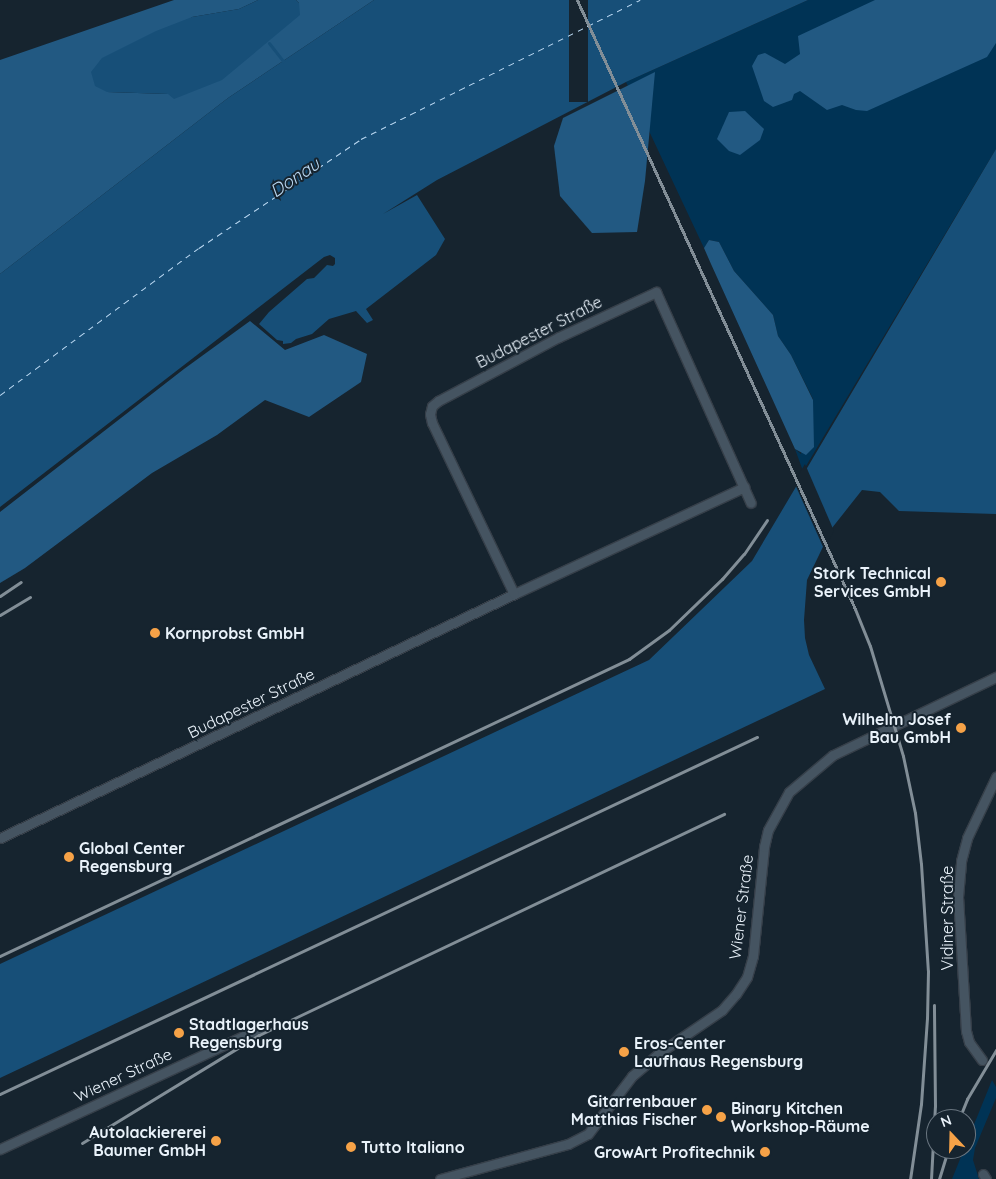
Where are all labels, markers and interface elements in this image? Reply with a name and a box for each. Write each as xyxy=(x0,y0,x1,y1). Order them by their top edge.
water label: Donau xyxy=(266,154,324,202)
street label: Budapester Straße xyxy=(473,292,605,372)
place label: Stork Technical Services GmbH xyxy=(813,563,931,601)
marker: Stork Technical Services GmbH xyxy=(935,576,947,588)
place label: Kornprobst GmbH xyxy=(165,623,304,643)
marker: Kornprobst GmbH xyxy=(149,627,161,639)
street label: Budapester Straße xyxy=(184,664,318,742)
place label: Wilhelm Josef Bau GmbH xyxy=(842,709,951,747)
marker: Wilhelm Josef Bau GmbH xyxy=(955,722,967,734)
place label: Global Center Regensburg xyxy=(79,838,185,876)
marker: Global Center Regensburg xyxy=(63,851,75,863)
street label: Wiener Straße xyxy=(725,853,757,961)
street label: Vidiner Straße xyxy=(937,866,957,970)
place label: Stadtlagerhaus Regensburg xyxy=(189,1014,309,1052)
marker: Stadtlagerhaus Regensburg xyxy=(173,1027,185,1039)
place label: Eros-Center Laufhaus Regensburg xyxy=(634,1033,803,1071)
street label: Wiener Straße xyxy=(71,1044,175,1106)
marker: Eros-Center Laufhaus Regensburg xyxy=(618,1046,630,1058)
place label: Gitarrenbauer Matthias Fischer xyxy=(571,1091,697,1129)
place label: Binary Kitchen Workshop-Räume xyxy=(731,1098,870,1136)
marker: Gitarrenbauer Matthias Fischer xyxy=(701,1104,713,1116)
north arrow xyxy=(926,1109,976,1159)
marker: Binary Kitchen Workshop-Räume xyxy=(715,1111,727,1123)
text: N xyxy=(938,1111,954,1131)
place label: Autolackiererei Baumer GmbH xyxy=(89,1122,206,1160)
marker: Autolackiererei Baumer GmbH xyxy=(210,1135,222,1147)
place label: Tutto Italiano xyxy=(361,1137,465,1157)
marker: Tutto Italiano xyxy=(345,1141,357,1153)
place label: GrowArt Profitechnik xyxy=(594,1142,755,1162)
marker: GrowArt Profitechnik xyxy=(759,1146,771,1158)

